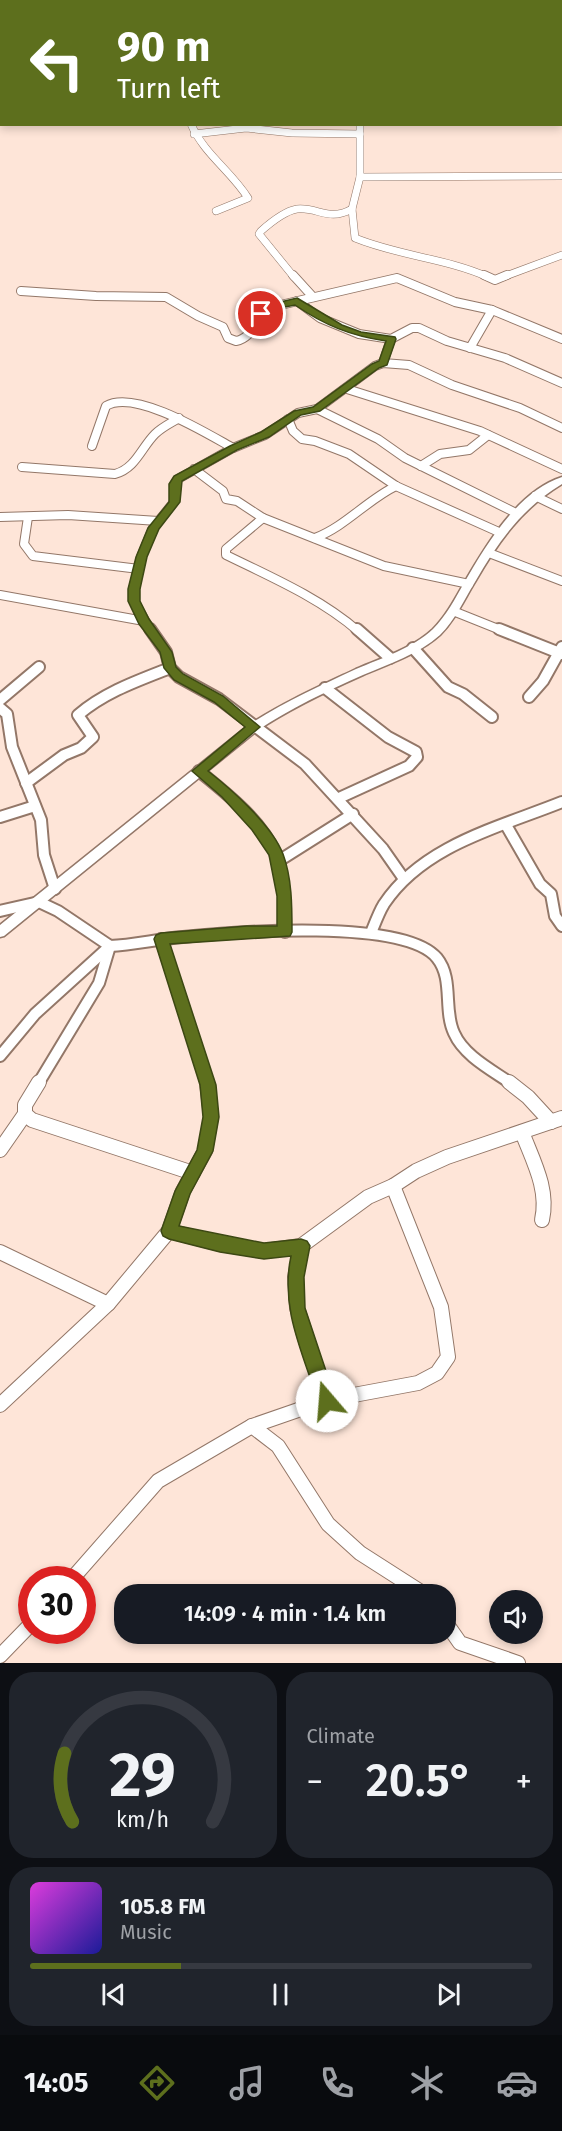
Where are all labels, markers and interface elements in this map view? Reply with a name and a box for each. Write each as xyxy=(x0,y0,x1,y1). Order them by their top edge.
text: 90 m xyxy=(117,22,211,72)
icon: left xyxy=(18,24,96,102)
text: Turn left xyxy=(117,73,220,105)
pin xyxy=(235,288,286,339)
icon: arrive xyxy=(244,297,277,330)
position arrow xyxy=(295,1369,359,1433)
speed limit sign: 30 xyxy=(18,1566,96,1644)
map controls xyxy=(489,1590,543,1644)
button: sound xyxy=(489,1590,543,1644)
text: 14:09 · 4 min · 1.4 km xyxy=(184,1600,386,1627)
text: Climate xyxy=(307,1724,375,1748)
text: 29 xyxy=(109,1738,176,1813)
text: 20.5° xyxy=(366,1754,473,1808)
text: − xyxy=(307,1762,323,1802)
text: + xyxy=(516,1762,532,1802)
text: km/h xyxy=(116,1807,169,1833)
text: 105.8 FM xyxy=(120,1893,206,1920)
text: Music xyxy=(120,1920,172,1944)
icon: previous xyxy=(97,1978,130,2011)
icon: pause xyxy=(264,1978,297,2011)
icon: next xyxy=(432,1978,465,2011)
icon: directions xyxy=(136,2062,178,2104)
icon: music xyxy=(226,2062,268,2104)
icon: phone xyxy=(316,2062,358,2104)
icon: climate xyxy=(406,2062,448,2104)
icon: car xyxy=(496,2062,538,2104)
text: 14:05 xyxy=(24,2067,88,2099)

